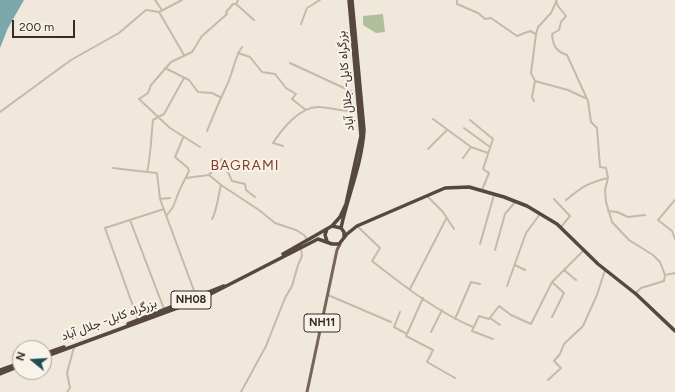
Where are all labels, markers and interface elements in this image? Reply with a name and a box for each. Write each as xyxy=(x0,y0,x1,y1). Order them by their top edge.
scale bar xyxy=(14,12,77,38)
text: 200 m xyxy=(19,20,54,34)
street label: بزرگراه کابل- جلال آباد xyxy=(334,30,358,132)
district label: BAGRAMI xyxy=(210,158,280,174)
road number: NH08 xyxy=(171,291,211,309)
street label: بزرگراه کابل- جلال آباد xyxy=(59,296,159,344)
road number: NH11 xyxy=(304,314,340,332)
north arrow xyxy=(12,340,52,380)
text: N xyxy=(14,350,29,363)

